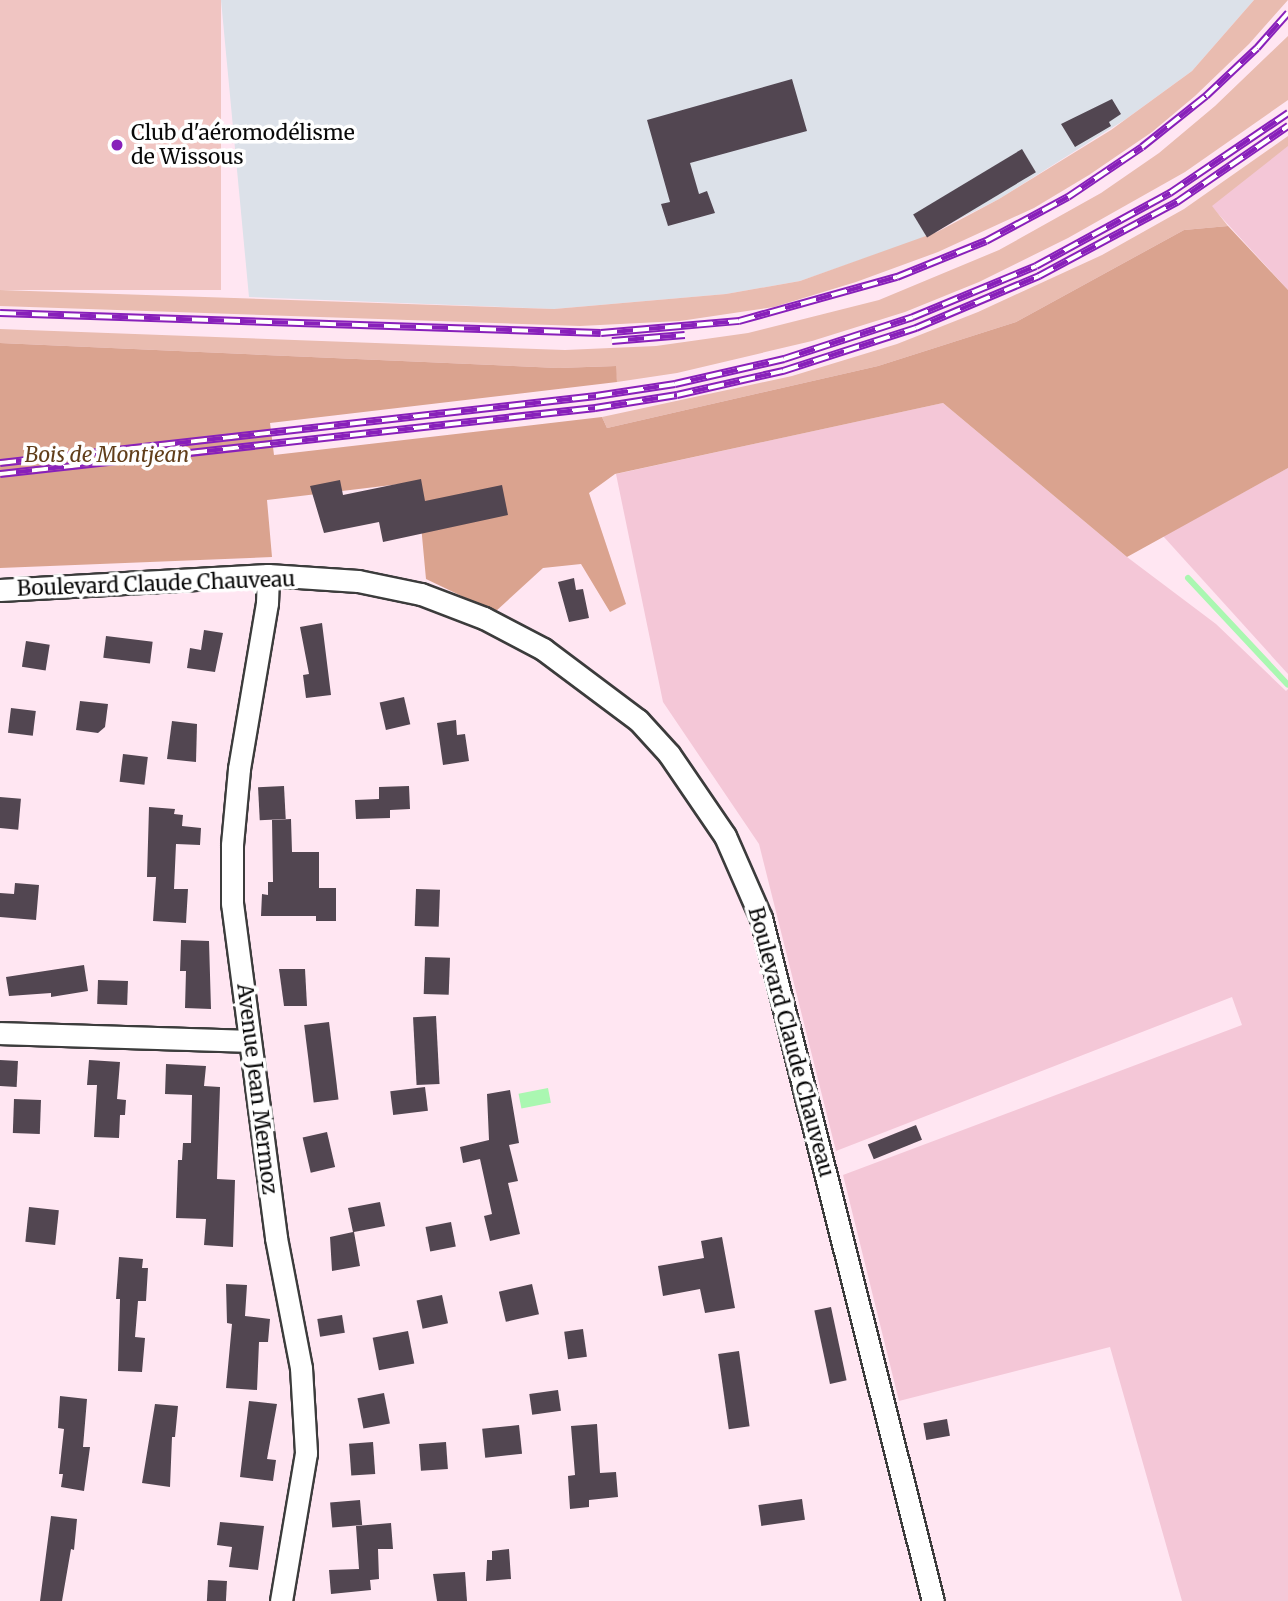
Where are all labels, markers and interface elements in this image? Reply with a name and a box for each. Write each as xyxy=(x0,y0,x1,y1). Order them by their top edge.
place label: Club d'aéromodélisme de Wissous xyxy=(131,120,355,170)
marker: Club d'aéromodélisme de Wissous xyxy=(109,137,125,153)
park label: Bois de Montjean xyxy=(25,442,189,468)
street label: Boulevard Claude Chauveau xyxy=(16,567,296,601)
street label: Boulevard Claude Chauveau xyxy=(743,904,839,1180)
street label: Avenue Jean Mermoz xyxy=(232,982,282,1196)

